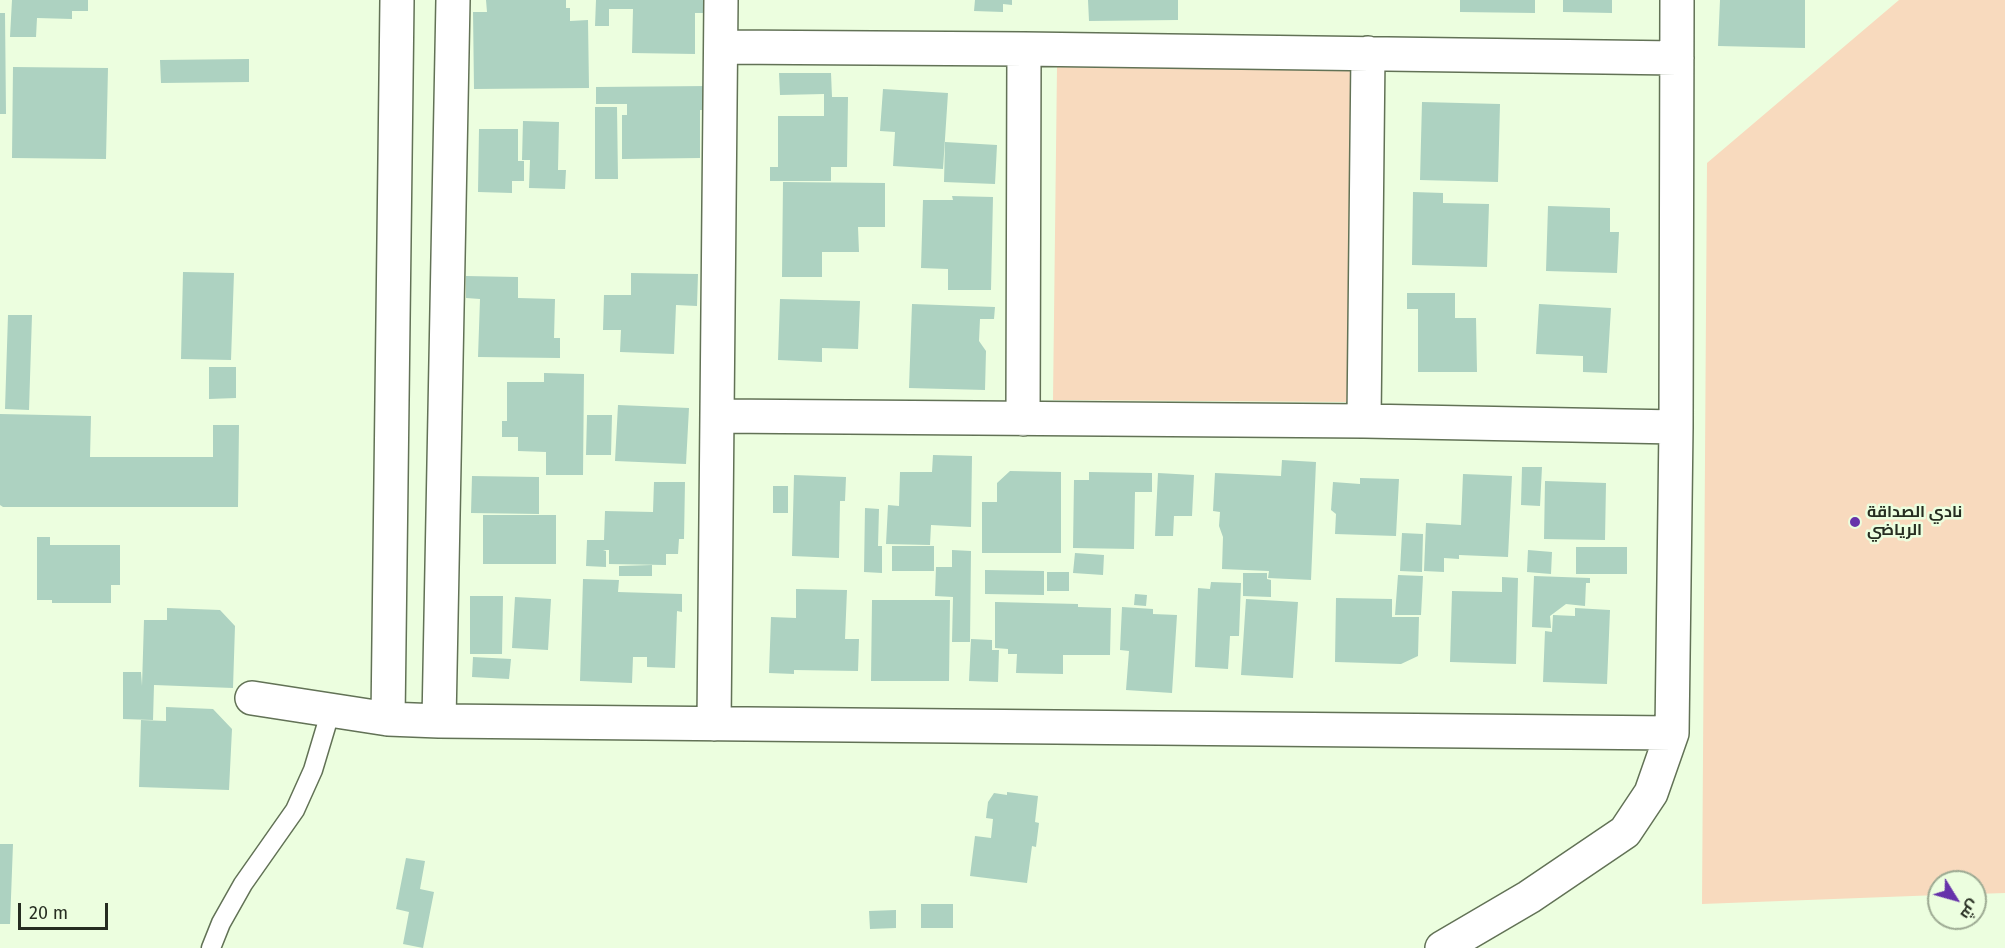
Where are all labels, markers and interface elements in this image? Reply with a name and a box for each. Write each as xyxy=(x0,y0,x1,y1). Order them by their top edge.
place label: نادي الصداقة الرياضي xyxy=(1867,503,1962,541)
marker: نادي الصداقة الرياضي xyxy=(1848,515,1862,529)
north arrow xyxy=(1927,870,1987,930)
scale bar xyxy=(21,891,111,929)
text: ش xyxy=(1956,896,1984,924)
text: 20 m xyxy=(29,902,68,924)

